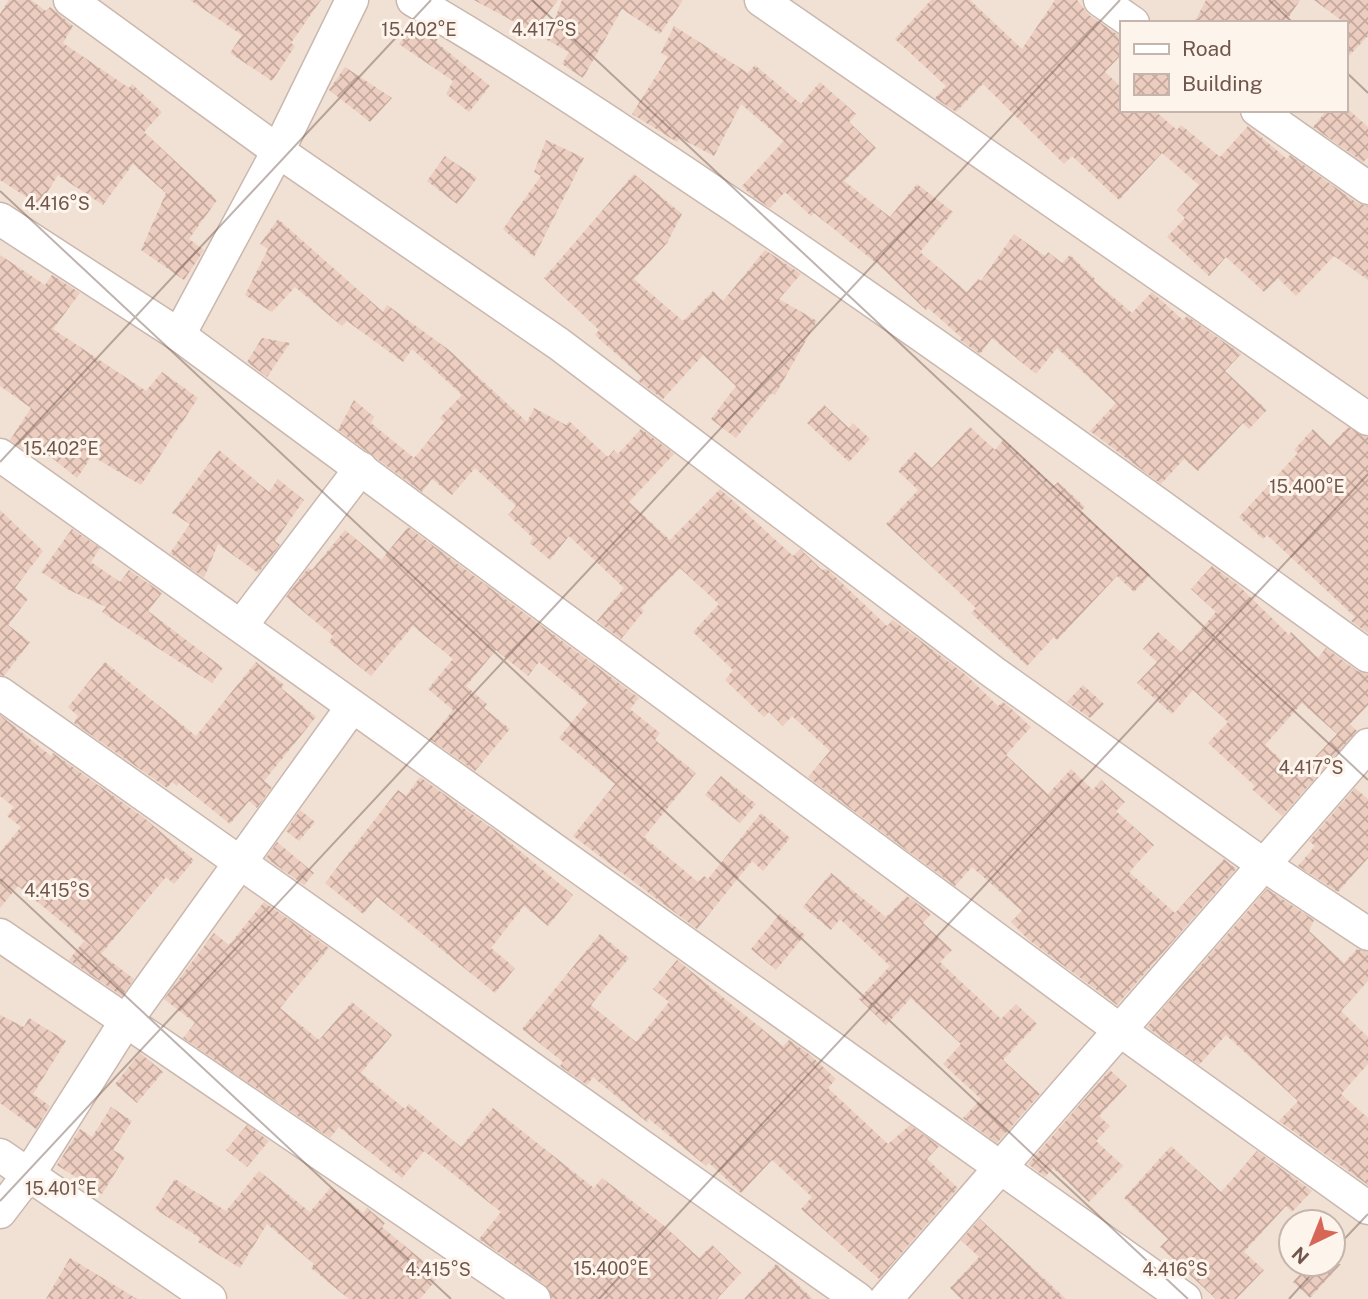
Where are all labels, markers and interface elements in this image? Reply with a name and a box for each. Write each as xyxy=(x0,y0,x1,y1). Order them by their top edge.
text: 15.402°E xyxy=(381,19,457,40)
text: 4.417°S xyxy=(511,19,577,40)
legend xyxy=(1120,21,1347,112)
text: Road xyxy=(1182,36,1232,61)
text: Building xyxy=(1182,71,1263,96)
text: 4.416°S xyxy=(24,193,90,214)
text: 15.402°E xyxy=(23,438,99,459)
text: 15.400°E xyxy=(1269,476,1345,497)
text: 4.417°S xyxy=(1278,757,1344,778)
text: 4.415°S xyxy=(24,880,90,901)
text: 15.401°E xyxy=(25,1178,97,1199)
north arrow xyxy=(1277,1208,1347,1278)
text: N xyxy=(1287,1242,1313,1269)
text: 15.400°E xyxy=(573,1258,649,1279)
text: 4.415°S xyxy=(405,1259,471,1280)
text: 4.416°S xyxy=(1142,1259,1208,1280)

